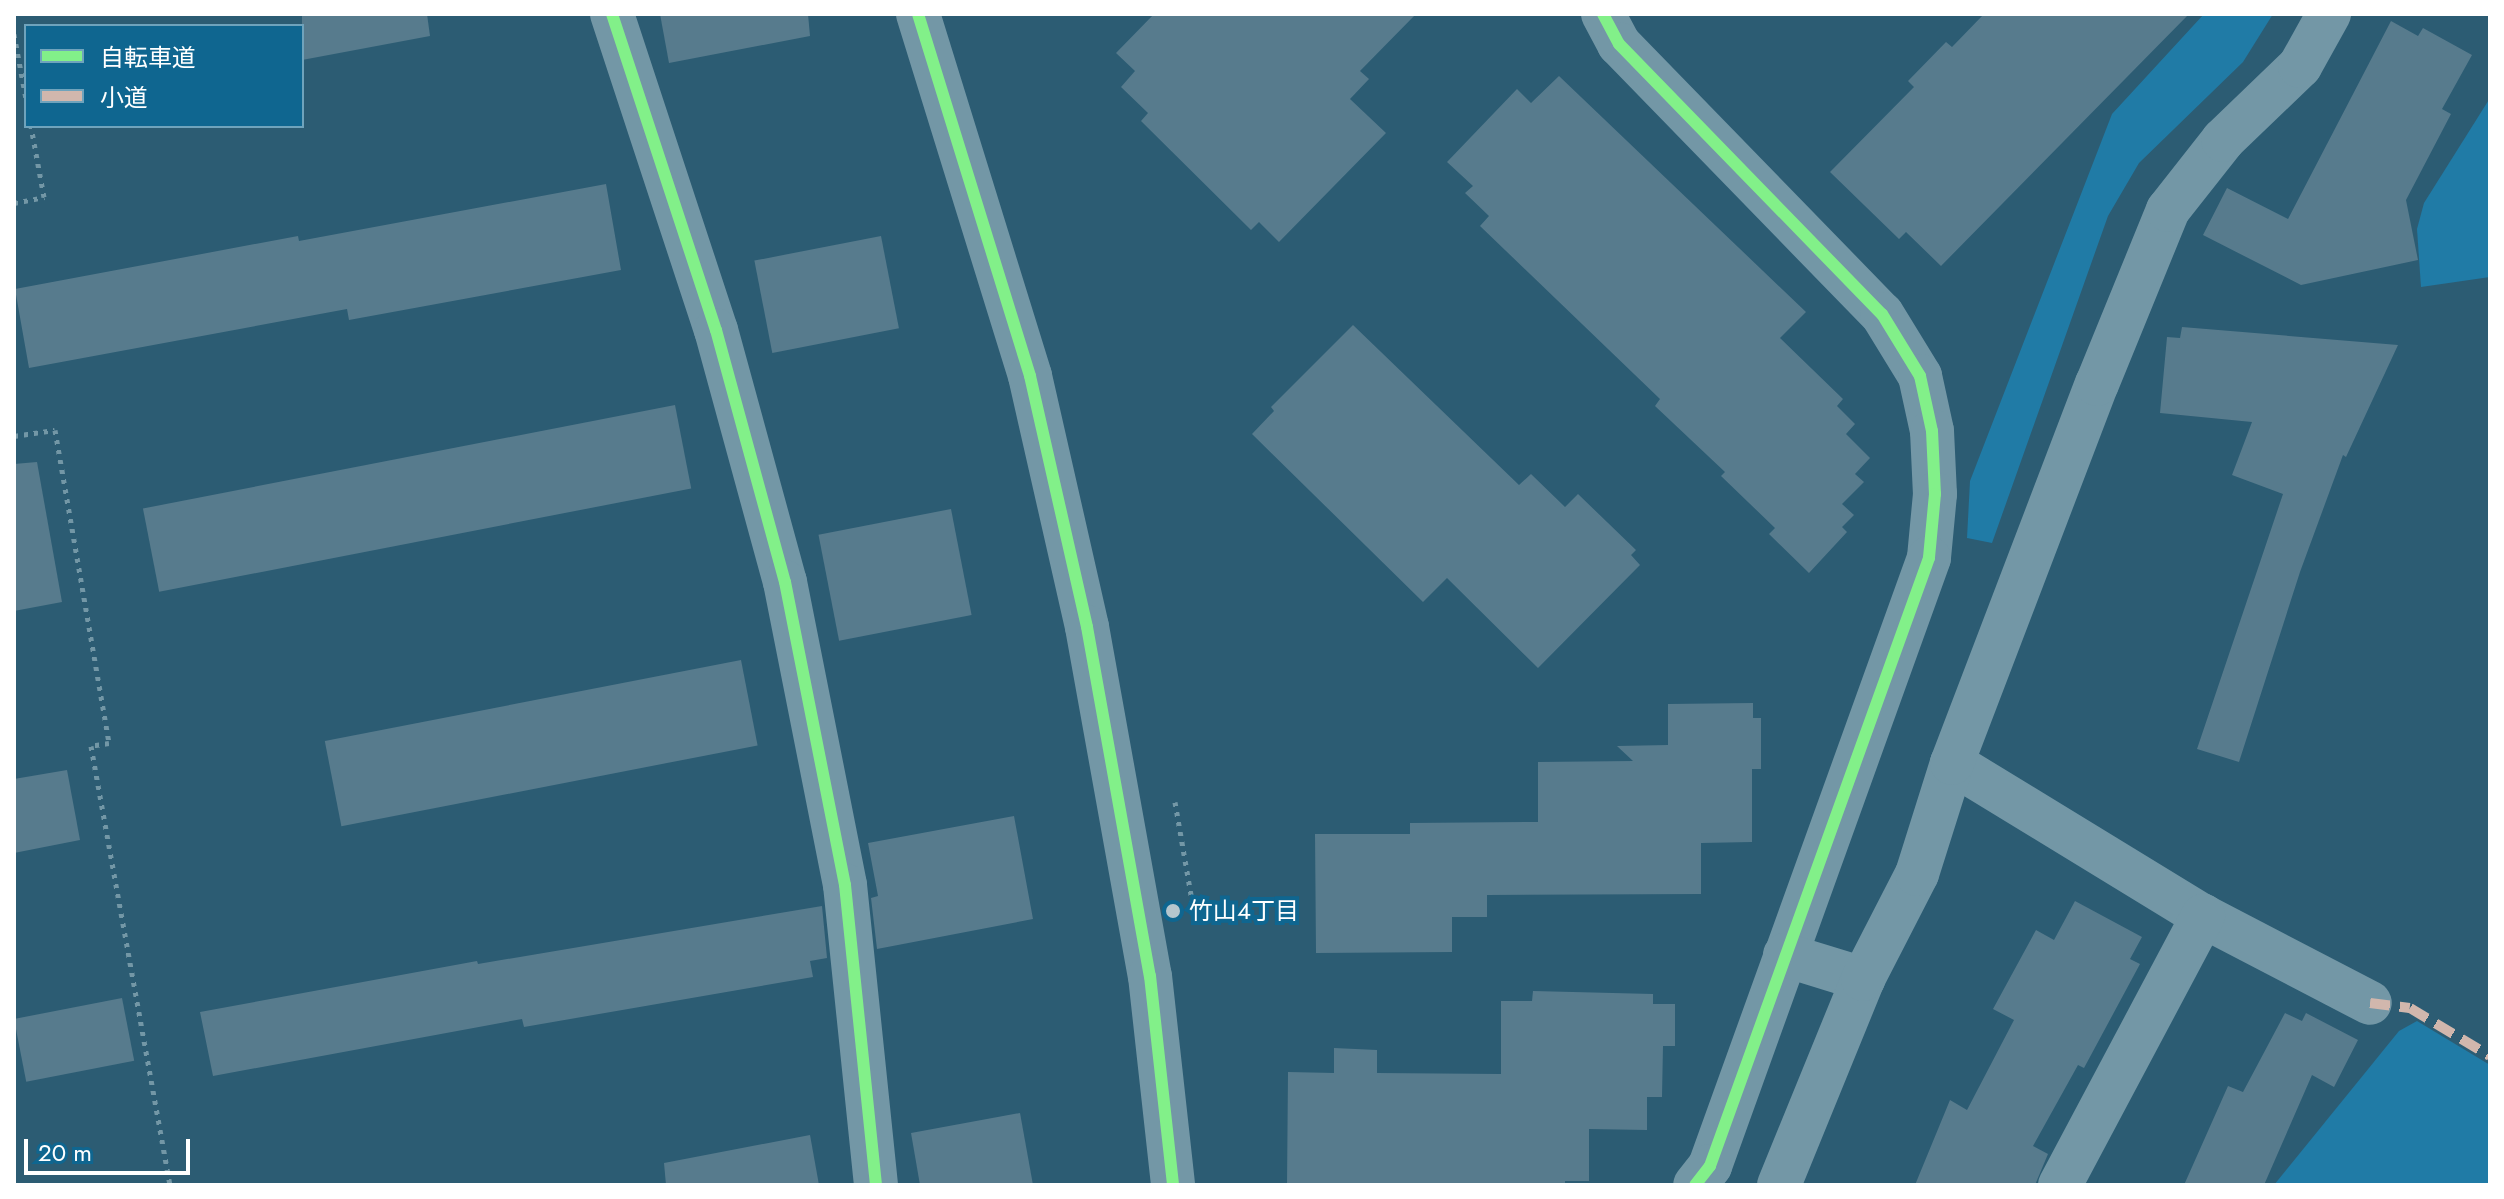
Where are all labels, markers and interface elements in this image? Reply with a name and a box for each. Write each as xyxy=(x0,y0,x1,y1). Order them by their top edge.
legend xyxy=(24,24,304,128)
text: 自転車道 xyxy=(100,40,196,75)
text: 小道 xyxy=(100,80,148,115)
place label: 竹山4丁目 xyxy=(1189,897,1299,925)
marker: 竹山4丁目 xyxy=(1164,902,1182,920)
scale bar xyxy=(28,1123,194,1173)
text: 20 m xyxy=(38,1135,92,1170)

